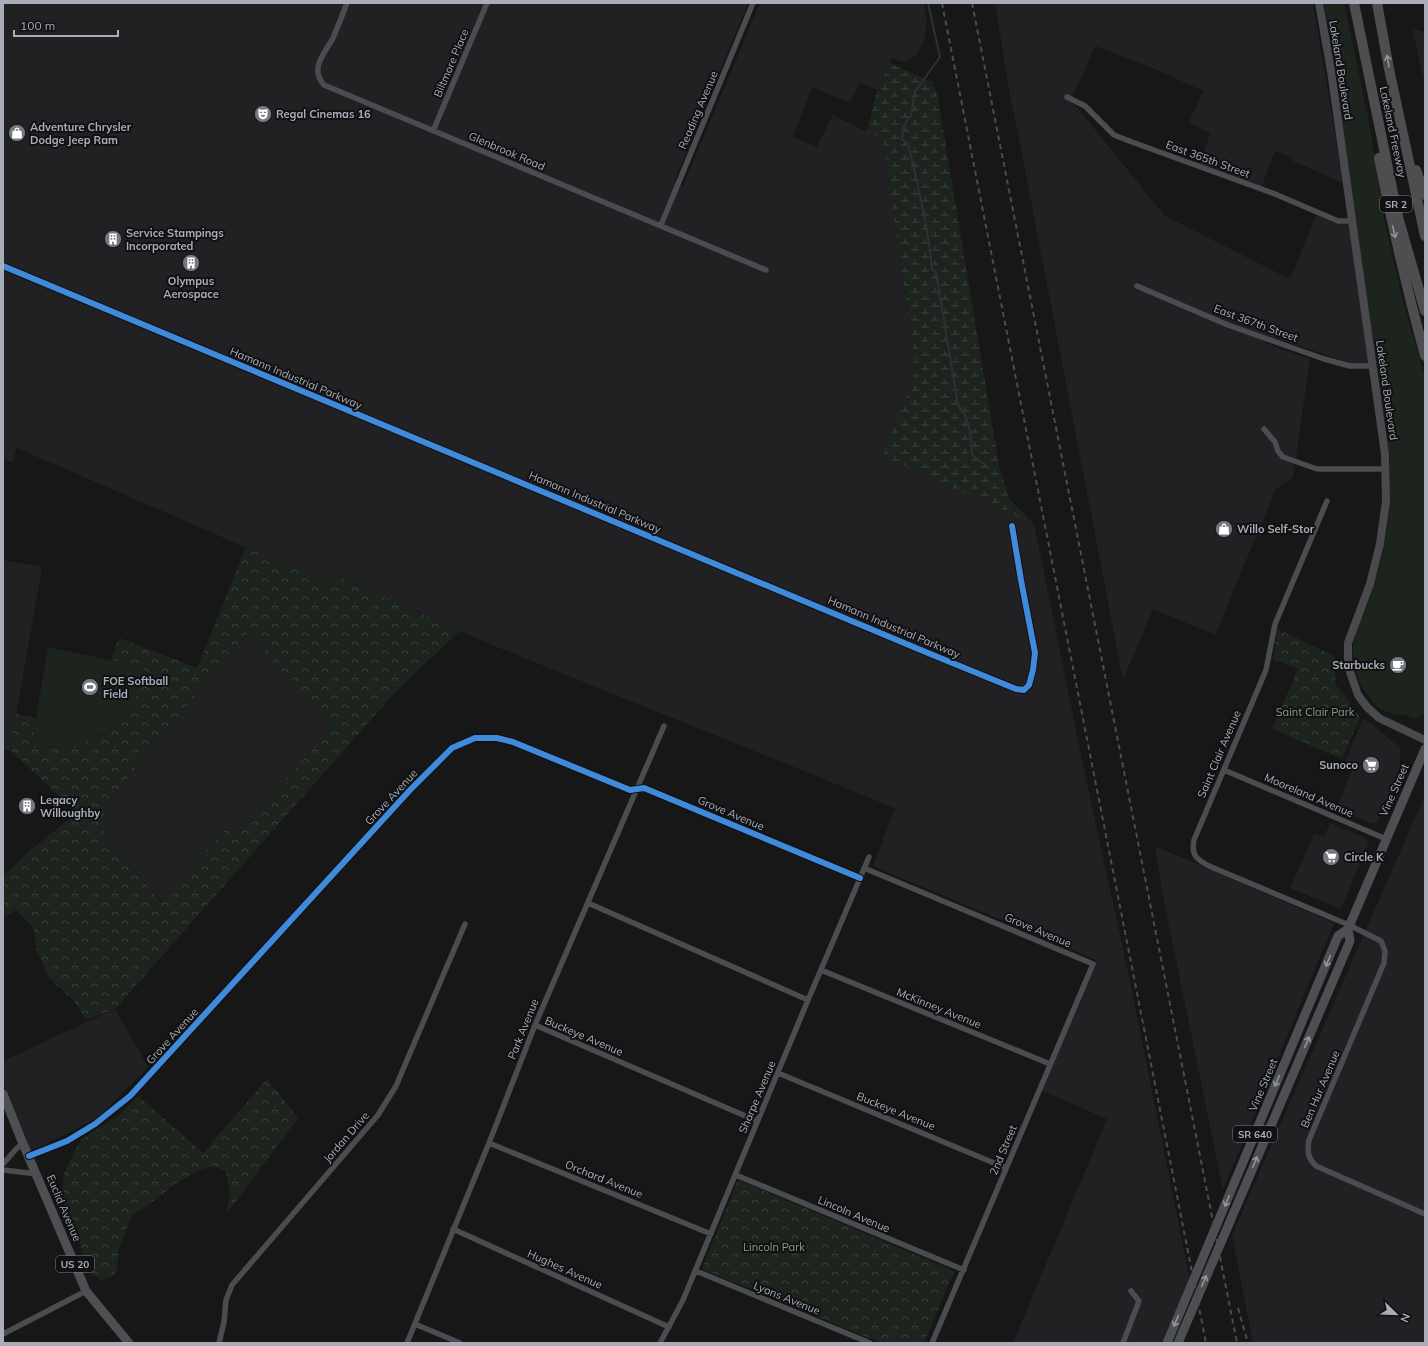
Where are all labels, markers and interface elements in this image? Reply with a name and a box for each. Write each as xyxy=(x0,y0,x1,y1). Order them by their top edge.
scale bar xyxy=(14,12,118,38)
text: 100 m xyxy=(20,18,55,33)
street label: Lakeland Boulevard xyxy=(1326,19,1356,121)
street label: Biltmore Place xyxy=(430,27,472,99)
one-way arrow xyxy=(1383,55,1391,68)
street label: Reading Avenue xyxy=(675,69,721,151)
street label: Lakeland Freeway xyxy=(1376,85,1410,179)
theatre icon: Regal Cinemas 16 xyxy=(253,104,273,124)
place label: Regal Cinemas 16 xyxy=(276,107,371,121)
place label: Adventure Chrysler Dodge Jeep Ram xyxy=(30,120,132,147)
shop icon: Adventure Chrysler Dodge Jeep Ram xyxy=(7,123,27,143)
street label: Glenbrook Road xyxy=(467,129,547,173)
street label: East 365th Street xyxy=(1164,137,1252,181)
road number: SR 2 xyxy=(1380,196,1412,212)
one-way arrow xyxy=(1390,225,1398,238)
place label: Service Stampings Incorporated xyxy=(126,226,224,253)
building icon: Service Stampings Incorporated xyxy=(103,229,123,249)
building icon: Olympus Aerospace xyxy=(181,253,201,273)
place label: Olympus Aerospace xyxy=(163,274,219,301)
street label: East 367th Street xyxy=(1212,301,1300,345)
street label: Lakeland Boulevard xyxy=(1373,339,1401,441)
street label: Hamann Industrial Parkway xyxy=(228,344,364,412)
street label: Hamann Industrial Parkway xyxy=(527,468,663,536)
shop icon: Willo Self-Stor xyxy=(1214,519,1234,539)
place label: Willo Self-Stor xyxy=(1237,522,1315,536)
street label: Hamann Industrial Parkway xyxy=(826,593,962,661)
cafe icon: Starbucks xyxy=(1388,655,1408,675)
place label: Starbucks xyxy=(1332,658,1385,672)
place label: FOE Softball Field xyxy=(103,674,168,701)
sports icon: FOE Softball Field xyxy=(80,677,100,697)
park label: Saint Clair Park xyxy=(1276,705,1355,719)
street label: Saint Clair Avenue xyxy=(1194,708,1244,800)
supermarket icon: Sunoco xyxy=(1361,755,1381,775)
place label: Sunoco xyxy=(1319,758,1358,772)
street label: Vine Street xyxy=(1376,761,1412,818)
street label: Grove Avenue xyxy=(362,766,420,828)
street label: Mooreland Avenue xyxy=(1262,770,1356,820)
place label: Legacy Willoughby xyxy=(40,793,100,820)
street label: Grove Avenue xyxy=(696,793,766,833)
building icon: Legacy Willoughby xyxy=(17,796,37,816)
supermarket icon: Circle K xyxy=(1321,847,1341,867)
place label: Circle K xyxy=(1344,850,1384,864)
street label: Grove Avenue xyxy=(1003,910,1073,950)
one-way arrow xyxy=(1324,955,1331,967)
street label: McKinney Avenue xyxy=(895,985,984,1031)
street label: Park Avenue xyxy=(504,997,542,1061)
street label: Grove Avenue xyxy=(143,1005,201,1067)
street label: Buckeye Avenue xyxy=(543,1013,625,1059)
one-way arrow xyxy=(1303,1037,1311,1049)
street label: Ben Hur Avenue xyxy=(1297,1048,1343,1130)
street label: Vine Street xyxy=(1246,1056,1280,1114)
street label: Sharpe Avenue xyxy=(735,1059,779,1135)
one-way arrow xyxy=(1273,1074,1281,1086)
street label: Buckeye Avenue xyxy=(855,1089,937,1133)
street label: Jordan Drive xyxy=(320,1109,372,1165)
street label: 2nd Street xyxy=(986,1123,1020,1177)
road number: SR 640 xyxy=(1233,1126,1277,1142)
one-way arrow xyxy=(1252,1156,1260,1168)
street label: Orchard Avenue xyxy=(563,1157,645,1201)
street label: Euclid Avenue xyxy=(44,1172,84,1244)
street label: Lincoln Avenue xyxy=(816,1193,892,1235)
one-way arrow xyxy=(1223,1194,1230,1206)
park label: Lincoln Park xyxy=(743,1240,805,1254)
street label: Hughes Avenue xyxy=(525,1246,605,1292)
road number: US 20 xyxy=(56,1256,94,1272)
one-way arrow xyxy=(1201,1276,1208,1288)
street label: Lyons Avenue xyxy=(752,1278,822,1318)
north arrow xyxy=(1376,1294,1416,1334)
text: N xyxy=(1397,1311,1413,1324)
one-way arrow xyxy=(1172,1314,1180,1326)

